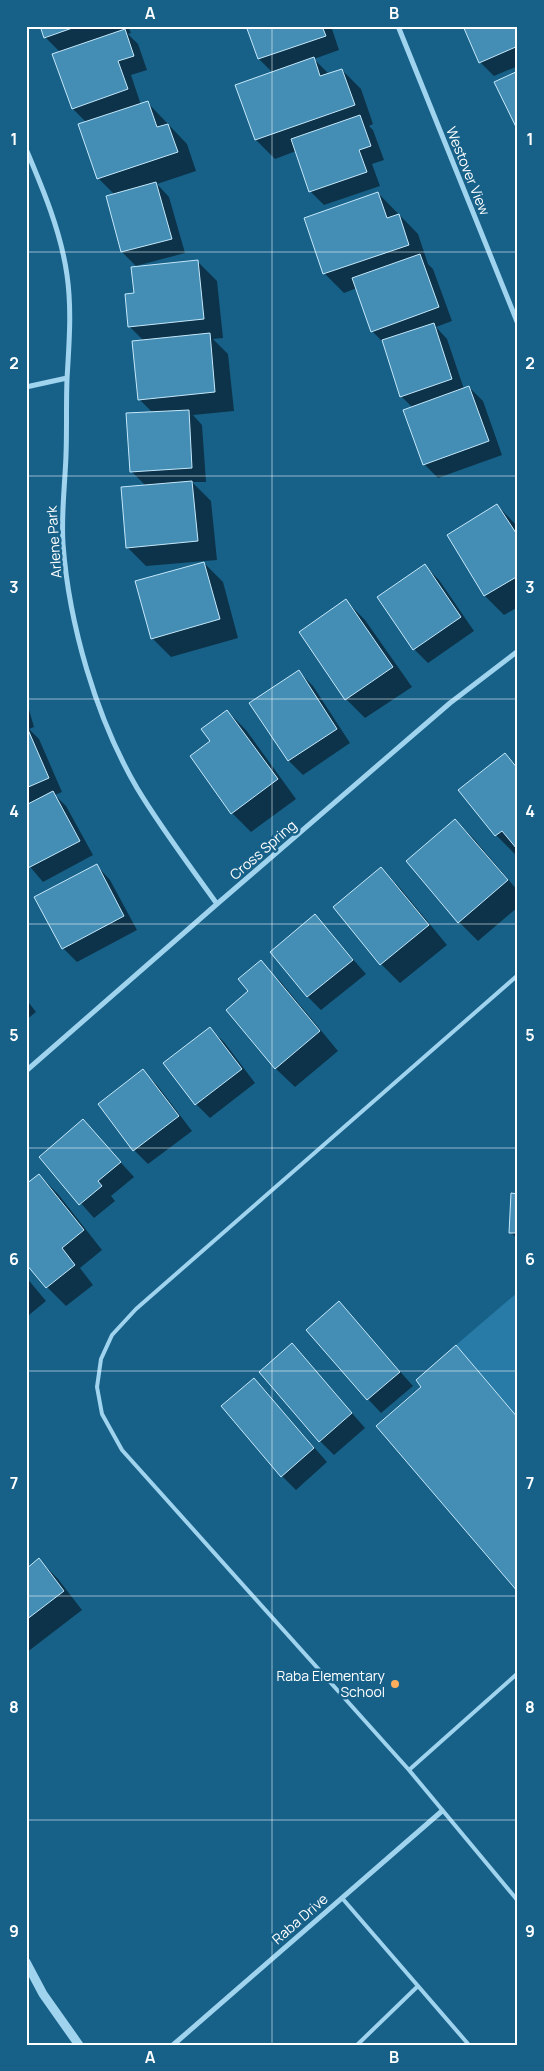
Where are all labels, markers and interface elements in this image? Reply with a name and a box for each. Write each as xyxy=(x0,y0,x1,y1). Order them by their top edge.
text: A xyxy=(145,2,156,24)
text: B xyxy=(389,2,399,24)
street label: Westover View xyxy=(442,124,495,218)
text: 1 xyxy=(10,128,18,150)
text: 1 xyxy=(526,128,534,150)
text: 2 xyxy=(9,352,19,374)
text: 2 xyxy=(525,352,535,374)
street label: Arlene Park xyxy=(41,504,66,579)
text: 3 xyxy=(9,576,19,598)
text: 3 xyxy=(525,576,535,598)
text: 4 xyxy=(9,800,19,822)
text: 4 xyxy=(525,800,535,822)
street label: Cross Spring xyxy=(225,815,300,884)
text: 5 xyxy=(9,1024,19,1046)
text: 5 xyxy=(525,1024,535,1046)
text: 6 xyxy=(9,1248,19,1270)
text: 6 xyxy=(525,1248,535,1270)
text: 7 xyxy=(10,1472,18,1494)
text: 7 xyxy=(526,1472,534,1494)
place label: Raba Elementary School xyxy=(276,1666,386,1701)
marker: Raba Elementary School xyxy=(389,1678,401,1690)
text: 8 xyxy=(9,1696,19,1718)
text: 8 xyxy=(525,1696,535,1718)
street label: Raba Drive xyxy=(268,1889,332,1948)
text: 9 xyxy=(9,1920,19,1942)
text: 9 xyxy=(525,1920,535,1942)
text: A xyxy=(145,2046,156,2068)
text: B xyxy=(389,2046,399,2068)

